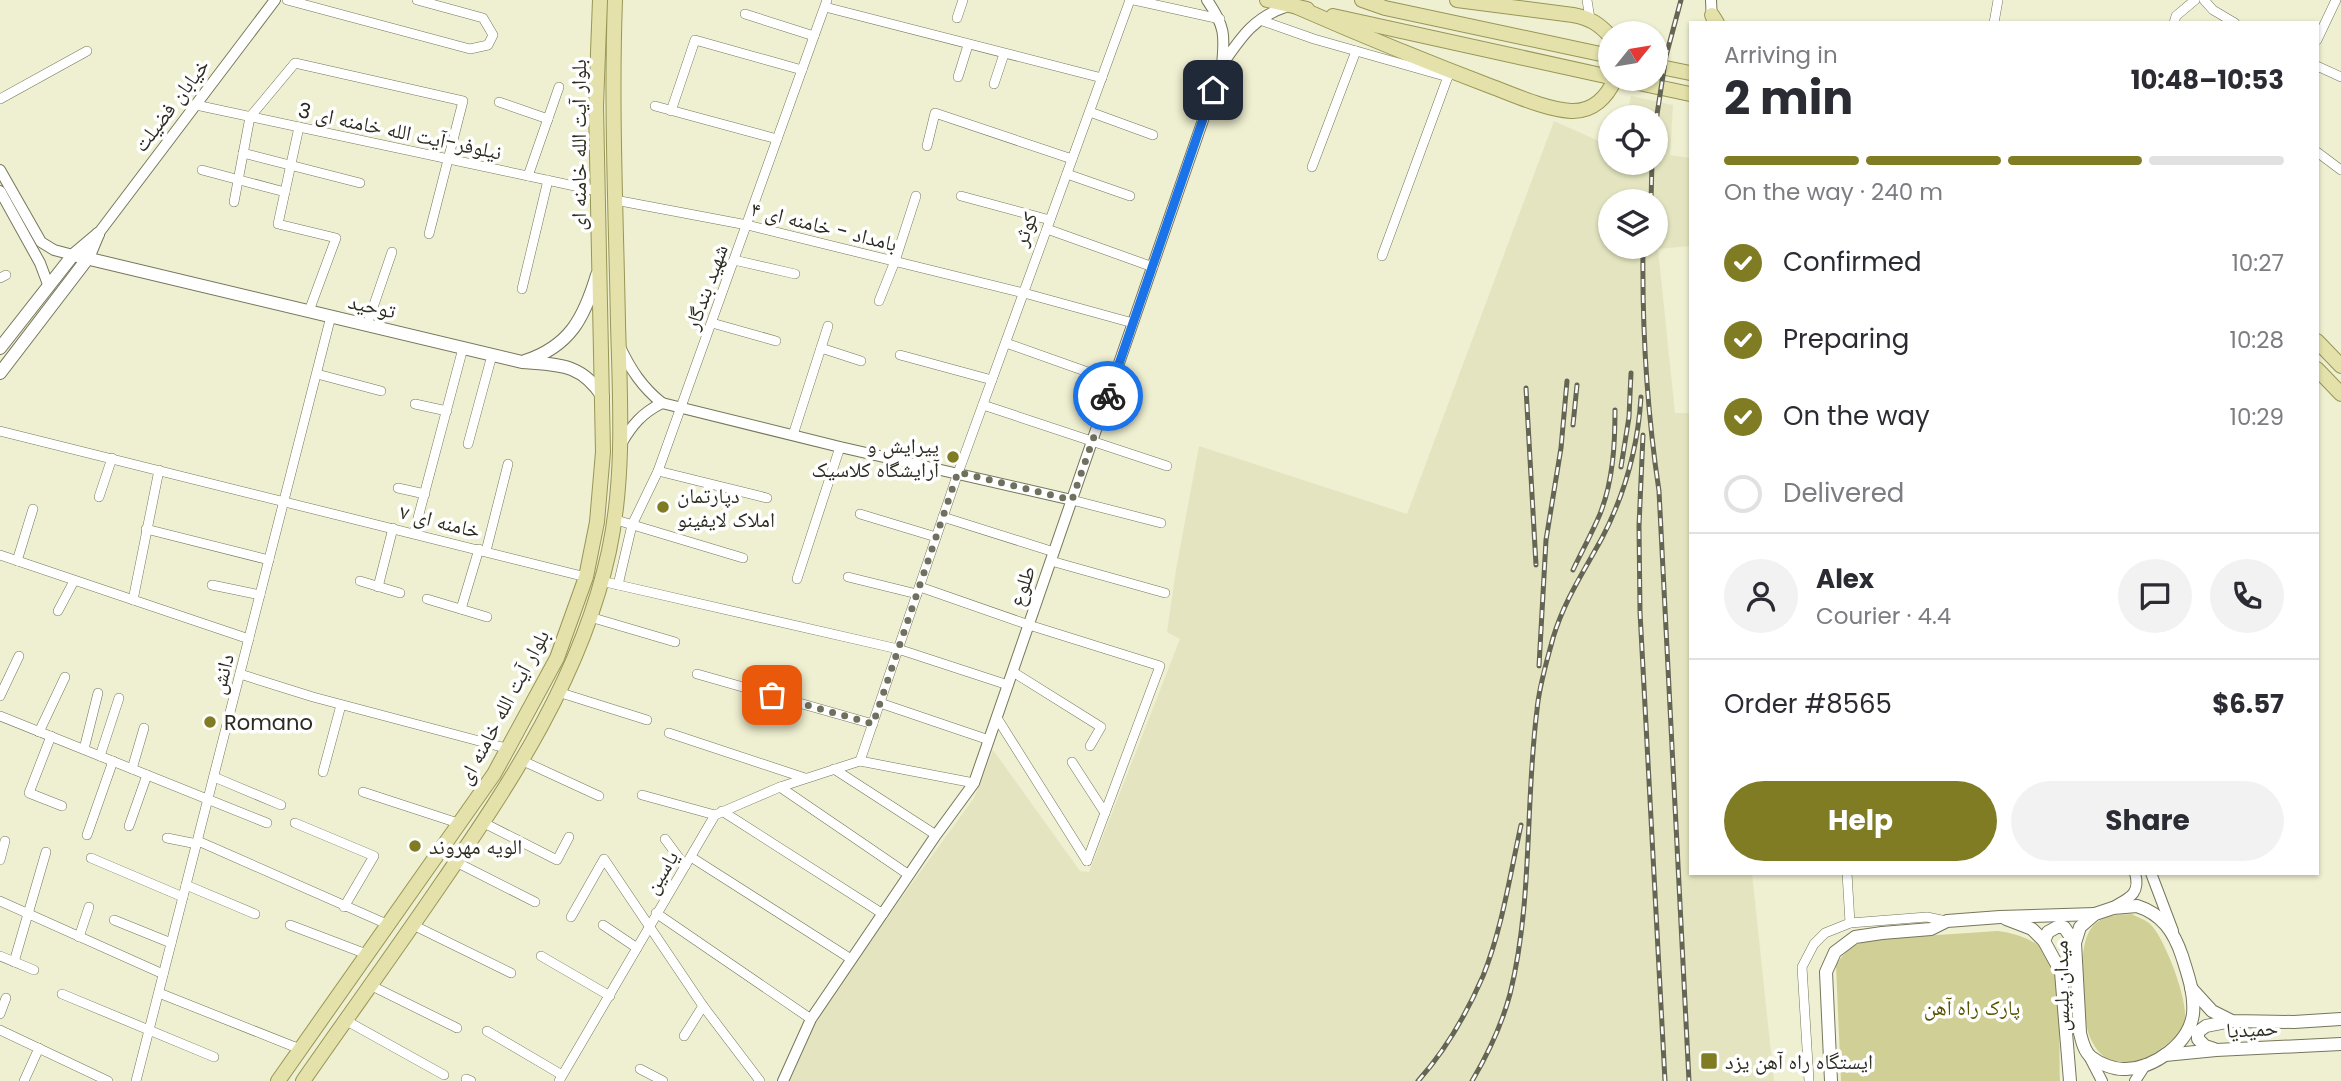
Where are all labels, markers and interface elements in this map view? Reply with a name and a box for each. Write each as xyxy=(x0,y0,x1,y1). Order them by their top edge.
north arrow xyxy=(1598,21,1668,91)
map controls xyxy=(1598,21,1668,259)
text: Arriving in xyxy=(1724,39,1838,71)
street label: خیابان فضیلت xyxy=(126,52,216,158)
street label: بلوار آیت الله خامنه ای xyxy=(564,59,593,231)
pin xyxy=(1183,60,1243,120)
text: 10:48–10:53 xyxy=(2131,62,2284,98)
text: 2 min xyxy=(1724,66,1853,130)
icon: home xyxy=(1194,71,1232,109)
street label: نیلوفر-آیت الله خامنه ای 3 xyxy=(296,95,504,167)
button: locate xyxy=(1598,105,1668,175)
text: On the way · 240 m xyxy=(1724,176,1943,208)
button: layers xyxy=(1598,189,1668,259)
street label: بامداد - خامنه ای ۴ xyxy=(748,194,900,258)
street label: کوثر xyxy=(1005,208,1045,251)
street label: شهید بندگار xyxy=(677,240,735,335)
icon: check xyxy=(1724,244,1762,282)
text: Confirmed xyxy=(1783,244,1921,280)
text: 10:27 xyxy=(2232,247,2284,279)
street label: توحید xyxy=(345,286,399,326)
icon: check xyxy=(1724,321,1762,359)
text: Preparing xyxy=(1783,321,1909,357)
text: 10:28 xyxy=(2230,324,2284,356)
courier xyxy=(1073,361,1143,431)
icon: bike xyxy=(1089,377,1127,415)
icon: check xyxy=(1724,398,1762,436)
text: On the way xyxy=(1783,398,1930,434)
text: 10:29 xyxy=(2230,401,2284,433)
place label: پیرایش و آرایشگاه کلاسیک xyxy=(811,431,940,484)
marker: پیرایش و آرایشگاه کلاسیک xyxy=(945,449,961,465)
text: Delivered xyxy=(1783,475,1904,511)
place label: دپارتمان املاک لایفینو xyxy=(677,481,775,534)
street label: خامنه ای ۷ xyxy=(396,497,484,545)
marker: دپارتمان املاک لایفینو xyxy=(655,499,671,515)
button: person xyxy=(1724,559,1798,633)
button: chat xyxy=(2118,559,2192,633)
button: phone xyxy=(2210,559,2284,633)
text: Alex xyxy=(1816,561,1874,597)
street label: طلوع xyxy=(1002,562,1042,610)
text: Courier · 4.4 xyxy=(1816,600,1951,632)
street label: بلوار آیت الله خامنه ای xyxy=(450,624,556,790)
street label: دانش xyxy=(203,651,241,697)
pin xyxy=(742,665,802,725)
icon: bag xyxy=(753,676,791,714)
text: Order #8565 xyxy=(1724,686,1892,722)
text: $6.57 xyxy=(2212,686,2284,722)
place label: Romano xyxy=(224,708,313,737)
marker: Romano xyxy=(202,714,218,730)
button: Help xyxy=(1724,781,1997,861)
button: Share xyxy=(2011,781,2284,861)
place label: الویه مهروند xyxy=(429,832,522,861)
marker: الویه مهروند xyxy=(407,838,423,854)
street label: یاسین xyxy=(637,845,685,899)
street label: میدان پلیس xyxy=(2046,940,2076,1032)
park label: پارک راه آهن xyxy=(1924,993,2020,1022)
street label: حمیدیا xyxy=(2225,1013,2279,1045)
place label: ایستگاه راه آهن یزد xyxy=(1725,1047,1873,1076)
marker: ایستگاه راه آهن یزد xyxy=(1699,1051,1719,1071)

